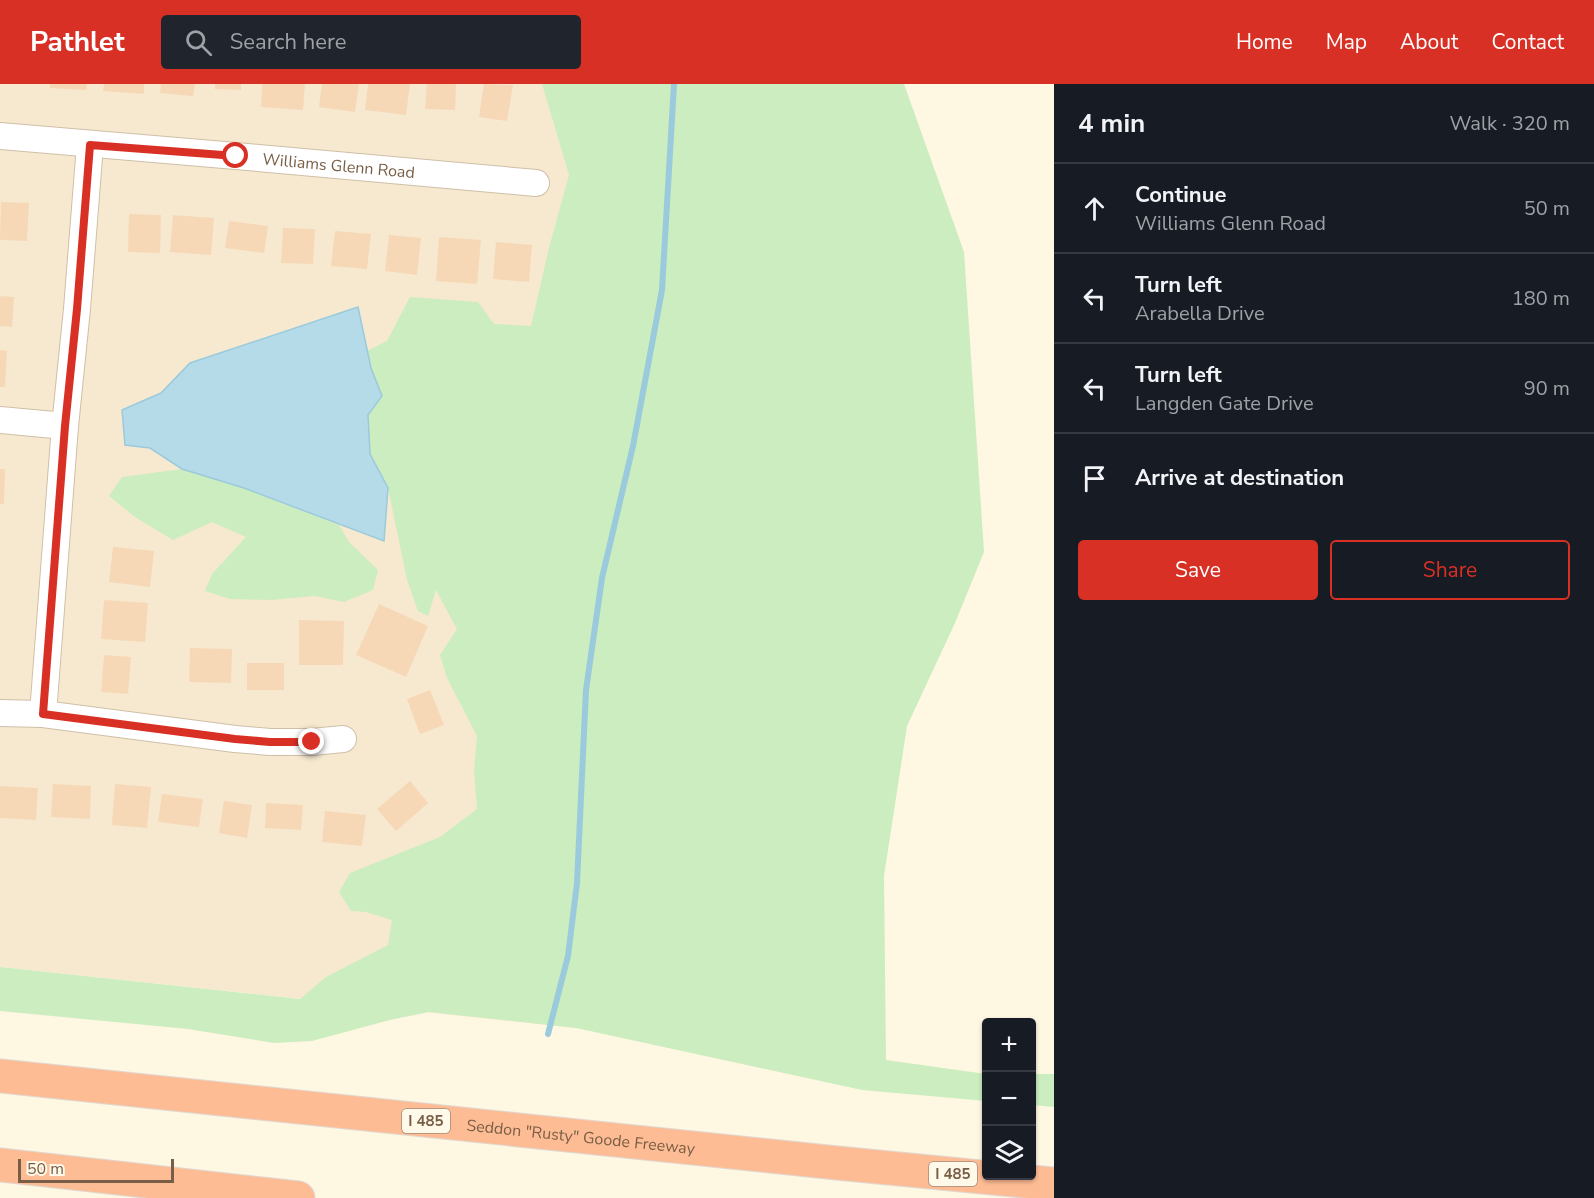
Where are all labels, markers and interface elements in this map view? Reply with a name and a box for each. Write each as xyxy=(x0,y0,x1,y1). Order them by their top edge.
search box xyxy=(161,15,581,69)
text: Pathlet xyxy=(30,23,125,61)
icon: search xyxy=(182,26,215,59)
text: Search here xyxy=(230,27,346,57)
text: Home xyxy=(1236,28,1293,56)
text: Map xyxy=(1326,28,1367,56)
text: About xyxy=(1400,28,1458,56)
text: Contact xyxy=(1491,28,1564,56)
text: 4 min xyxy=(1078,106,1145,141)
text: Walk · 320 m xyxy=(1450,110,1570,137)
route start xyxy=(222,142,248,168)
street label: Williams Glenn Road xyxy=(262,148,416,184)
text: Continue xyxy=(1135,180,1226,210)
icon: ahead xyxy=(1078,192,1111,225)
text: 50 m xyxy=(1524,195,1570,222)
text: Williams Glenn Road xyxy=(1135,210,1326,237)
text: Turn left xyxy=(1135,270,1222,300)
icon: left xyxy=(1078,282,1111,315)
text: 180 m xyxy=(1512,285,1570,312)
text: Arabella Drive xyxy=(1135,300,1265,327)
text: Turn left xyxy=(1135,360,1222,390)
icon: left xyxy=(1078,372,1111,405)
text: 90 m xyxy=(1524,375,1570,402)
text: Langden Gate Drive xyxy=(1135,390,1314,417)
icon: arrive xyxy=(1078,462,1111,495)
text: Arrive at destination xyxy=(1135,463,1344,493)
button: Save xyxy=(1078,540,1318,600)
button: Share xyxy=(1330,540,1570,600)
route end xyxy=(298,728,324,754)
map controls xyxy=(982,1018,1036,1180)
button: + xyxy=(982,1018,1036,1072)
button: − xyxy=(982,1072,1036,1126)
road number: I 485 xyxy=(402,1109,450,1133)
street label: Seddon "Rusty" Goode Freeway xyxy=(465,1115,697,1160)
button: layers xyxy=(982,1126,1036,1180)
scale bar xyxy=(18,1156,174,1184)
text: 50 m xyxy=(27,1158,64,1180)
road number: I 485 xyxy=(929,1162,977,1186)

